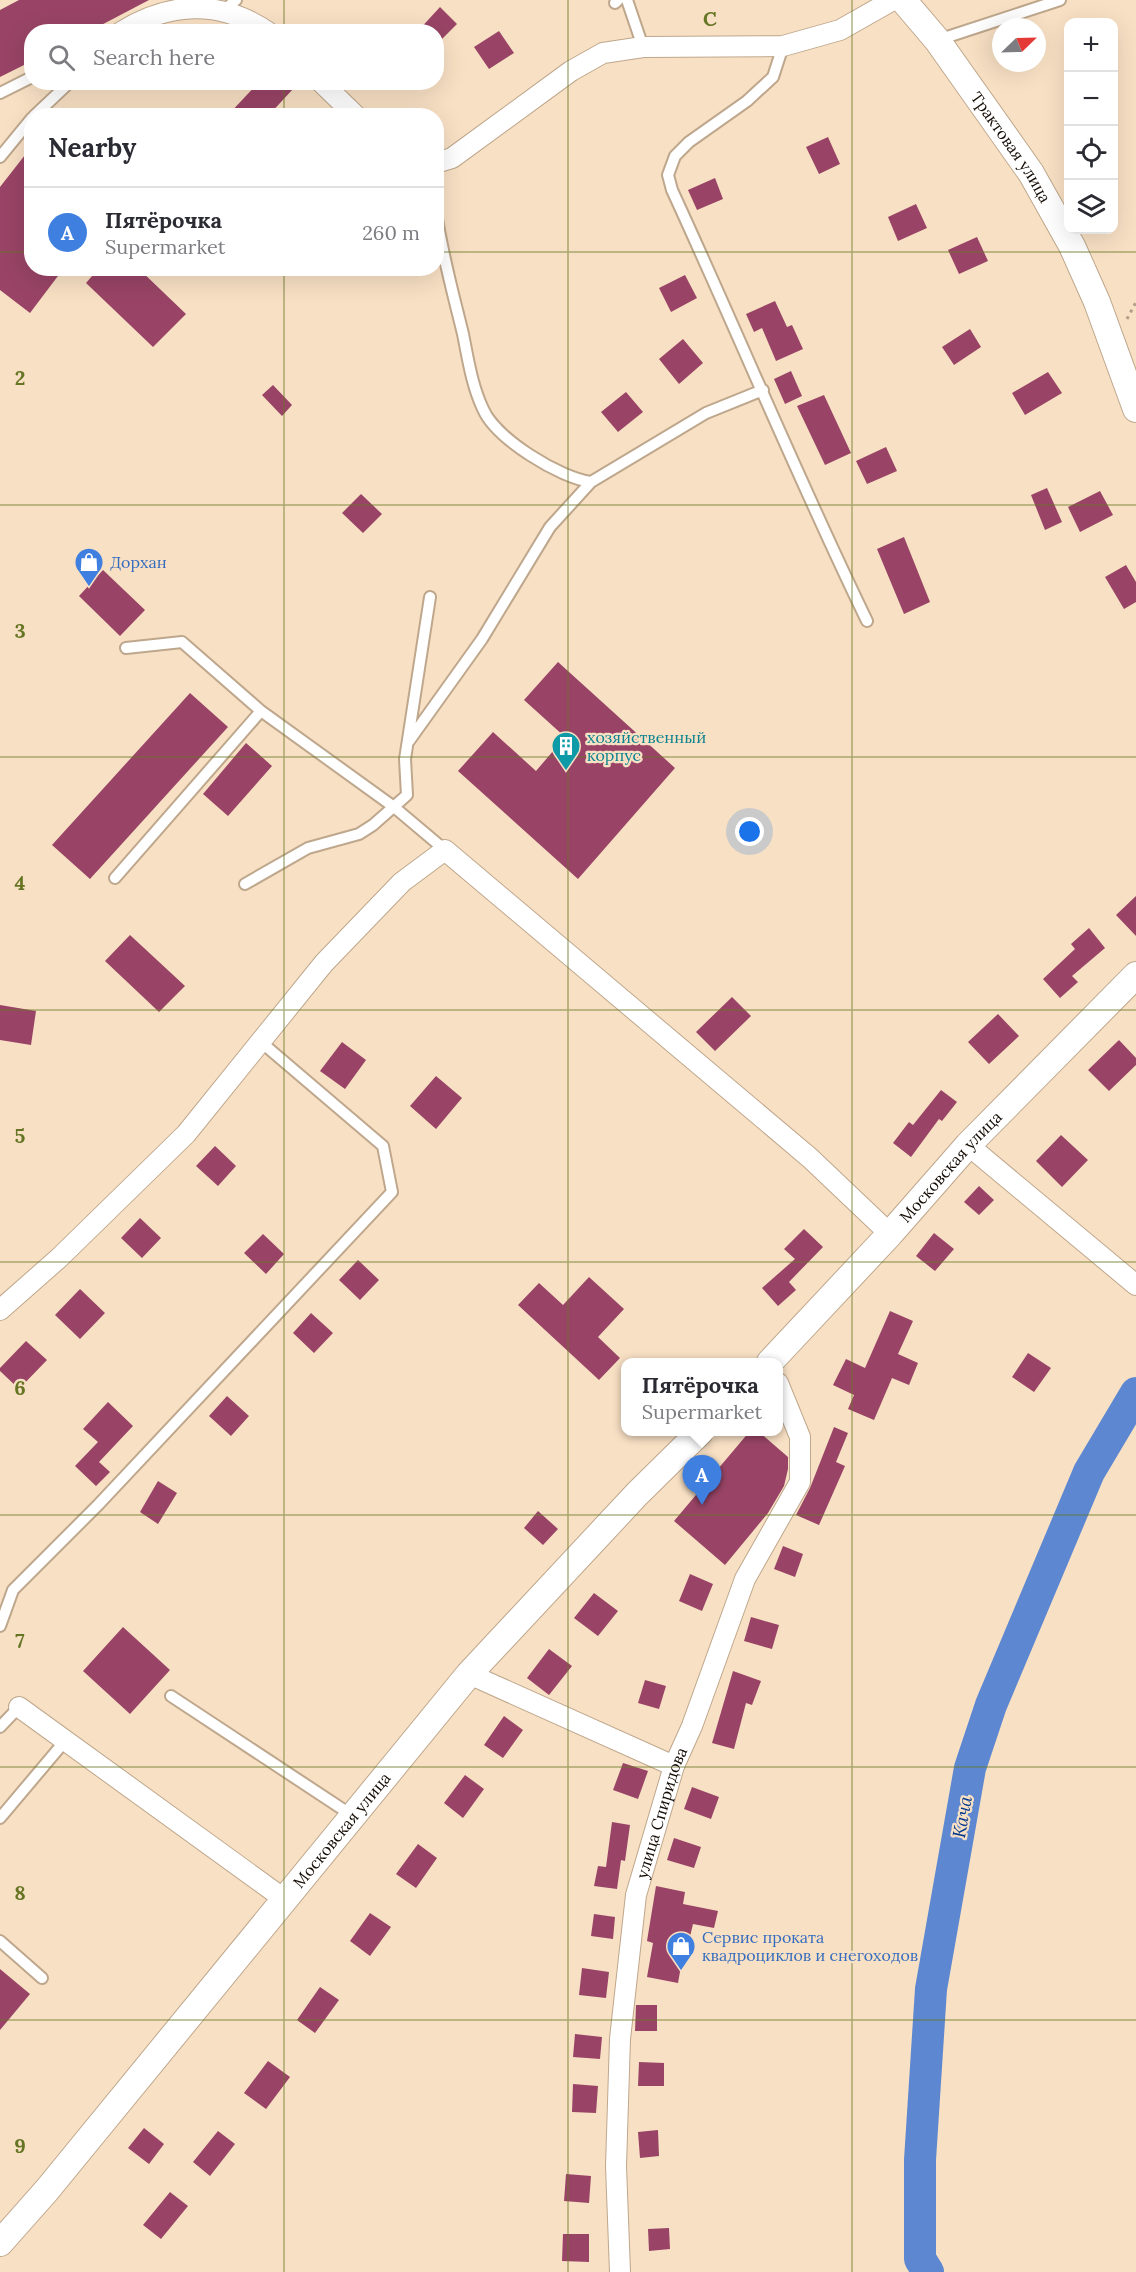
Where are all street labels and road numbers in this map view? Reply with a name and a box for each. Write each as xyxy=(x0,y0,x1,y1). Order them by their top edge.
street label: Трактовая улица xyxy=(967,88,1056,206)
street label: Московская улица xyxy=(895,1107,1006,1226)
street label: улица Спиридова xyxy=(631,1744,691,1881)
street label: Московская улица xyxy=(288,1768,395,1892)

